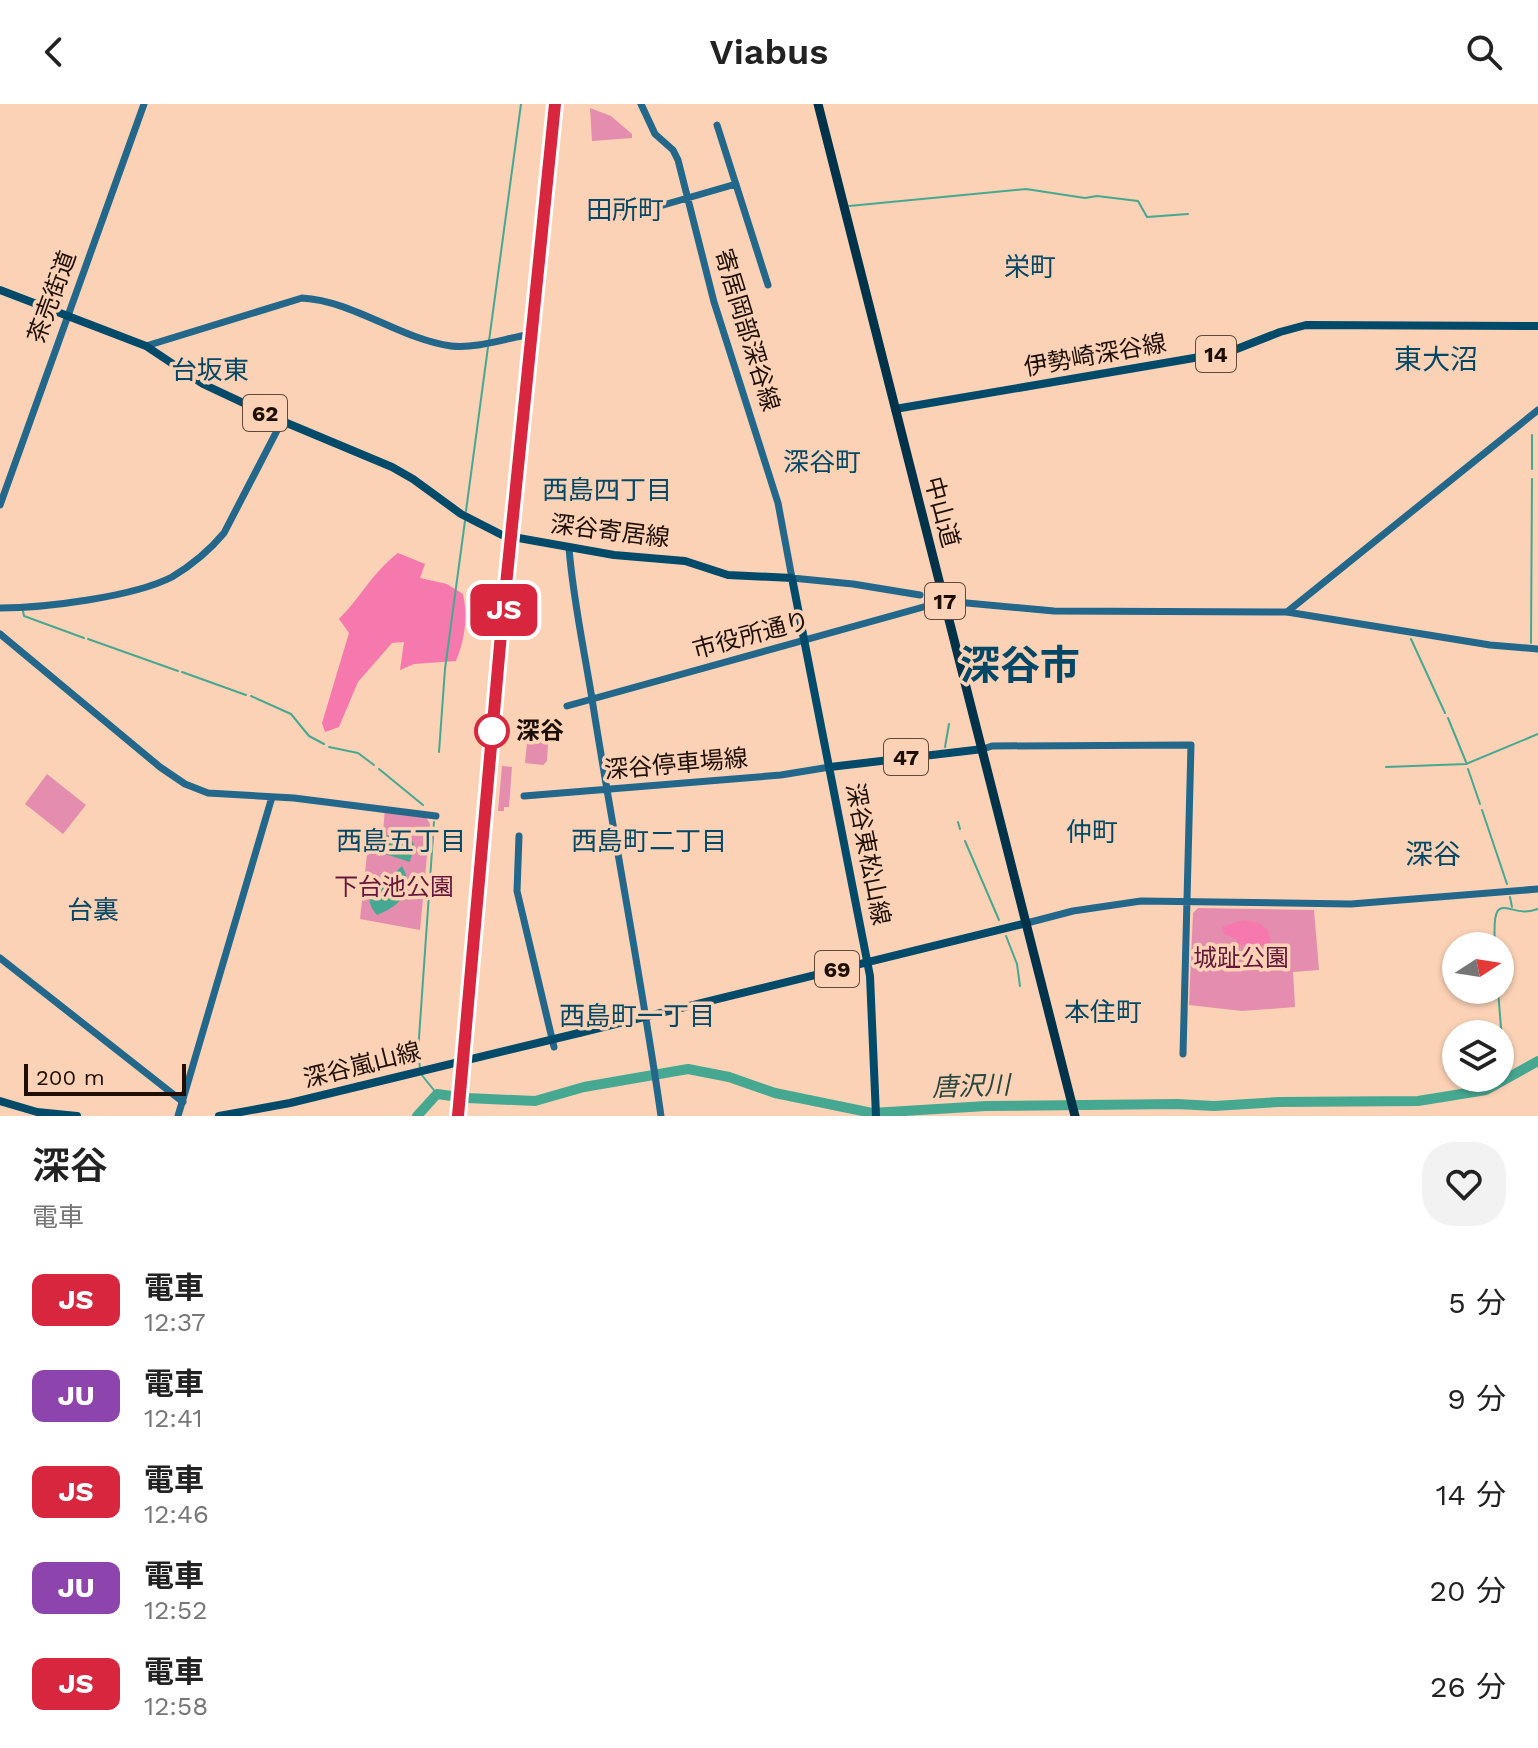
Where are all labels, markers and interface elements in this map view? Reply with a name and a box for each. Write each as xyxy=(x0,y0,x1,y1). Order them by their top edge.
icon: back xyxy=(32,30,76,74)
icon: search xyxy=(1462,30,1506,74)
text: Viabus xyxy=(710,31,828,73)
district label: 田所町 xyxy=(586,195,664,225)
street label: 寄居岡部深谷線 xyxy=(709,246,785,414)
street label: 茶売街道 xyxy=(22,247,82,347)
district label: 栄町 xyxy=(1004,252,1056,282)
street label: 伊勢崎深谷線 xyxy=(1022,329,1168,381)
road number: 14 xyxy=(1196,336,1236,372)
district label: 東大沼 xyxy=(1394,343,1478,376)
district label: 台坂東 xyxy=(171,355,249,385)
road number: 62 xyxy=(243,395,287,431)
district label: 深谷町 xyxy=(783,447,861,477)
street label: 中山道 xyxy=(919,474,965,550)
district label: 西島四丁目 xyxy=(542,475,672,505)
street label: 深谷寄居線 xyxy=(549,510,671,552)
road number: 17 xyxy=(925,583,965,619)
line badge: JS xyxy=(468,584,540,636)
text: JS xyxy=(486,593,522,626)
street label: 市役所通り xyxy=(689,606,813,664)
district label: 深谷市 xyxy=(960,642,1080,689)
marker: 深谷 xyxy=(475,714,509,748)
place label: 深谷 xyxy=(516,717,564,745)
road number: 47 xyxy=(884,739,928,775)
street label: 深谷停車場線 xyxy=(603,744,749,784)
street label: 深谷東松山線 xyxy=(841,781,895,927)
district label: 仲町 xyxy=(1066,817,1118,847)
district label: 西島五丁目 xyxy=(336,826,466,856)
district label: 西島町二丁目 xyxy=(571,826,727,856)
district label: 深谷 xyxy=(1405,838,1461,871)
park label: 下台池公園 xyxy=(334,873,454,901)
district label: 台裏 xyxy=(67,895,119,925)
north arrow xyxy=(1442,932,1514,1004)
map controls xyxy=(1442,932,1514,1092)
park label: 城趾公園 xyxy=(1193,944,1289,972)
road number: 69 xyxy=(815,951,859,987)
district label: 本住町 xyxy=(1064,997,1142,1027)
district label: 西島町一丁目 xyxy=(559,1001,715,1031)
button: layers xyxy=(1442,1020,1514,1092)
street label: 深谷嵐山線 xyxy=(300,1037,424,1093)
scale bar xyxy=(24,1060,186,1096)
text: 200 m xyxy=(36,1065,105,1090)
water label: 唐沢川 xyxy=(931,1070,1013,1102)
button: heart xyxy=(1422,1142,1506,1226)
text: 深谷 xyxy=(32,1144,108,1188)
text: 電車 xyxy=(32,1202,84,1232)
text: 電車 xyxy=(144,1270,204,1305)
text: JS xyxy=(58,1283,94,1316)
text: 5 分 xyxy=(1448,1285,1506,1320)
text: 12:37 xyxy=(144,1307,206,1337)
text: 電車 xyxy=(144,1366,204,1401)
text: JU xyxy=(57,1379,95,1412)
text: 9 分 xyxy=(1447,1381,1506,1416)
text: 12:41 xyxy=(144,1403,203,1433)
text: 電車 xyxy=(144,1462,204,1497)
text: JS xyxy=(58,1475,94,1508)
text: 14 分 xyxy=(1436,1477,1506,1512)
text: 12:46 xyxy=(144,1499,209,1529)
text: 電車 xyxy=(144,1558,204,1593)
text: JU xyxy=(57,1571,95,1604)
text: 20 分 xyxy=(1430,1573,1506,1608)
text: 12:52 xyxy=(144,1595,207,1625)
text: 電車 xyxy=(144,1654,204,1689)
text: JS xyxy=(58,1667,94,1700)
text: 26 分 xyxy=(1430,1669,1506,1704)
text: 12:58 xyxy=(144,1691,208,1721)

